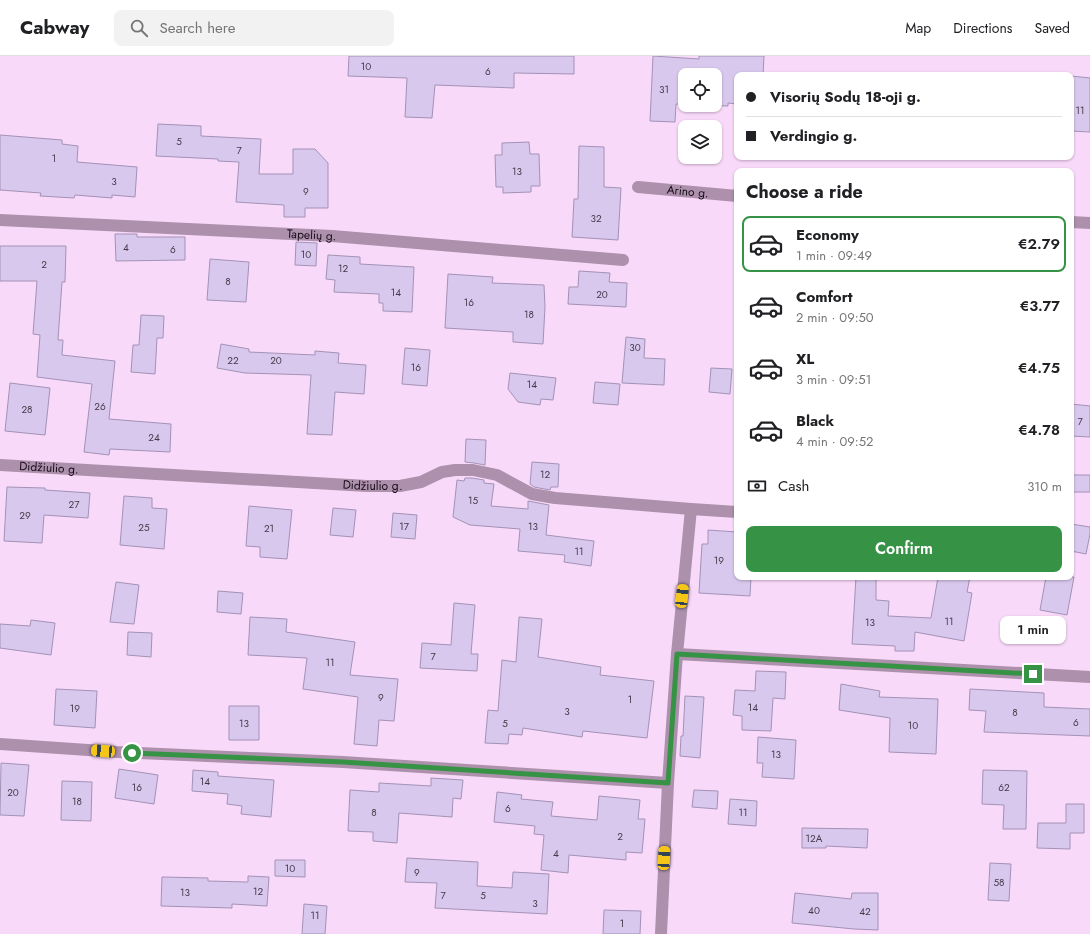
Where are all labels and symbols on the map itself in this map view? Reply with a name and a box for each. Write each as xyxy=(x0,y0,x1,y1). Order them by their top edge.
house number: 10 xyxy=(361,59,371,74)
house number: 6 xyxy=(485,64,491,79)
house number: 31 xyxy=(659,82,669,97)
house number: 11 xyxy=(1076,103,1085,118)
house number: 5 xyxy=(176,134,182,149)
house number: 7 xyxy=(236,143,242,158)
house number: 1 xyxy=(52,151,56,166)
house number: 13 xyxy=(512,164,523,179)
house number: 3 xyxy=(111,174,117,189)
street label: Arino g. xyxy=(666,181,710,202)
house number: 9 xyxy=(303,184,309,199)
house number: 32 xyxy=(590,211,602,226)
street label: Tapelių g. xyxy=(286,225,337,245)
house number: 4 xyxy=(123,240,129,255)
house number: 6 xyxy=(170,242,176,257)
house number: 10 xyxy=(301,247,311,262)
house number: 2 xyxy=(41,257,47,272)
house number: 12 xyxy=(338,261,348,276)
house number: 8 xyxy=(225,274,231,289)
house number: 14 xyxy=(391,285,401,300)
house number: 20 xyxy=(596,287,608,302)
house number: 16 xyxy=(464,295,474,310)
house number: 18 xyxy=(524,307,534,322)
house number: 30 xyxy=(629,340,641,355)
house number: 22 xyxy=(227,353,239,368)
house number: 20 xyxy=(270,353,282,368)
house number: 16 xyxy=(411,360,421,375)
house number: 14 xyxy=(527,377,537,392)
house number: 26 xyxy=(94,399,106,414)
house number: 28 xyxy=(21,402,33,417)
house number: 7 xyxy=(1077,414,1083,429)
house number: 24 xyxy=(148,430,160,445)
street label: Didžiulio g. xyxy=(19,457,79,478)
house number: 12 xyxy=(540,467,550,482)
street label: Didžiulio g. xyxy=(342,476,404,495)
house number: 15 xyxy=(468,493,478,508)
house number: 27 xyxy=(69,497,80,512)
house number: 29 xyxy=(19,508,31,523)
house number: 17 xyxy=(399,519,410,534)
house number: 13 xyxy=(528,519,539,534)
house number: 25 xyxy=(138,520,150,535)
house number: 21 xyxy=(264,521,274,536)
house number: 11 xyxy=(575,544,584,559)
house number: 19 xyxy=(714,553,724,568)
car xyxy=(675,583,689,609)
house number: 11 xyxy=(945,614,954,629)
house number: 13 xyxy=(865,615,876,630)
callout: 1 min xyxy=(1000,616,1066,644)
house number: 7 xyxy=(430,649,436,664)
house number: 11 xyxy=(326,655,335,670)
route end xyxy=(1024,665,1042,683)
house number: 9 xyxy=(378,690,384,705)
house number: 1 xyxy=(628,692,632,707)
house number: 14 xyxy=(748,700,758,715)
house number: 19 xyxy=(70,701,80,716)
house number: 3 xyxy=(564,704,570,719)
house number: 8 xyxy=(1012,705,1018,720)
house number: 6 xyxy=(1073,715,1079,730)
house number: 13 xyxy=(239,716,250,731)
house number: 5 xyxy=(502,716,508,731)
house number: 10 xyxy=(908,718,918,733)
car xyxy=(91,744,115,758)
route start xyxy=(123,744,141,762)
house number: 13 xyxy=(771,747,782,762)
house number: 14 xyxy=(200,774,210,789)
house number: 16 xyxy=(132,780,142,795)
house number: 62 xyxy=(998,780,1010,795)
house number: 20 xyxy=(7,785,19,800)
house number: 18 xyxy=(72,794,82,809)
house number: 6 xyxy=(505,801,511,816)
house number: 8 xyxy=(371,805,377,820)
house number: 11 xyxy=(739,805,748,820)
house number: 2 xyxy=(617,829,623,844)
house number: 12A xyxy=(806,831,823,846)
house number: 4 xyxy=(553,846,559,861)
car xyxy=(657,846,671,870)
house number: 10 xyxy=(285,861,295,876)
house number: 9 xyxy=(414,865,420,880)
house number: 58 xyxy=(993,875,1005,890)
house number: 12 xyxy=(253,884,263,899)
house number: 13 xyxy=(180,885,191,900)
house number: 7 xyxy=(440,888,446,903)
house number: 5 xyxy=(480,888,486,903)
house number: 3 xyxy=(532,896,538,911)
house number: 40 xyxy=(808,903,820,918)
house number: 42 xyxy=(859,904,871,919)
house number: 11 xyxy=(311,908,320,923)
house number: 1 xyxy=(620,916,624,931)

